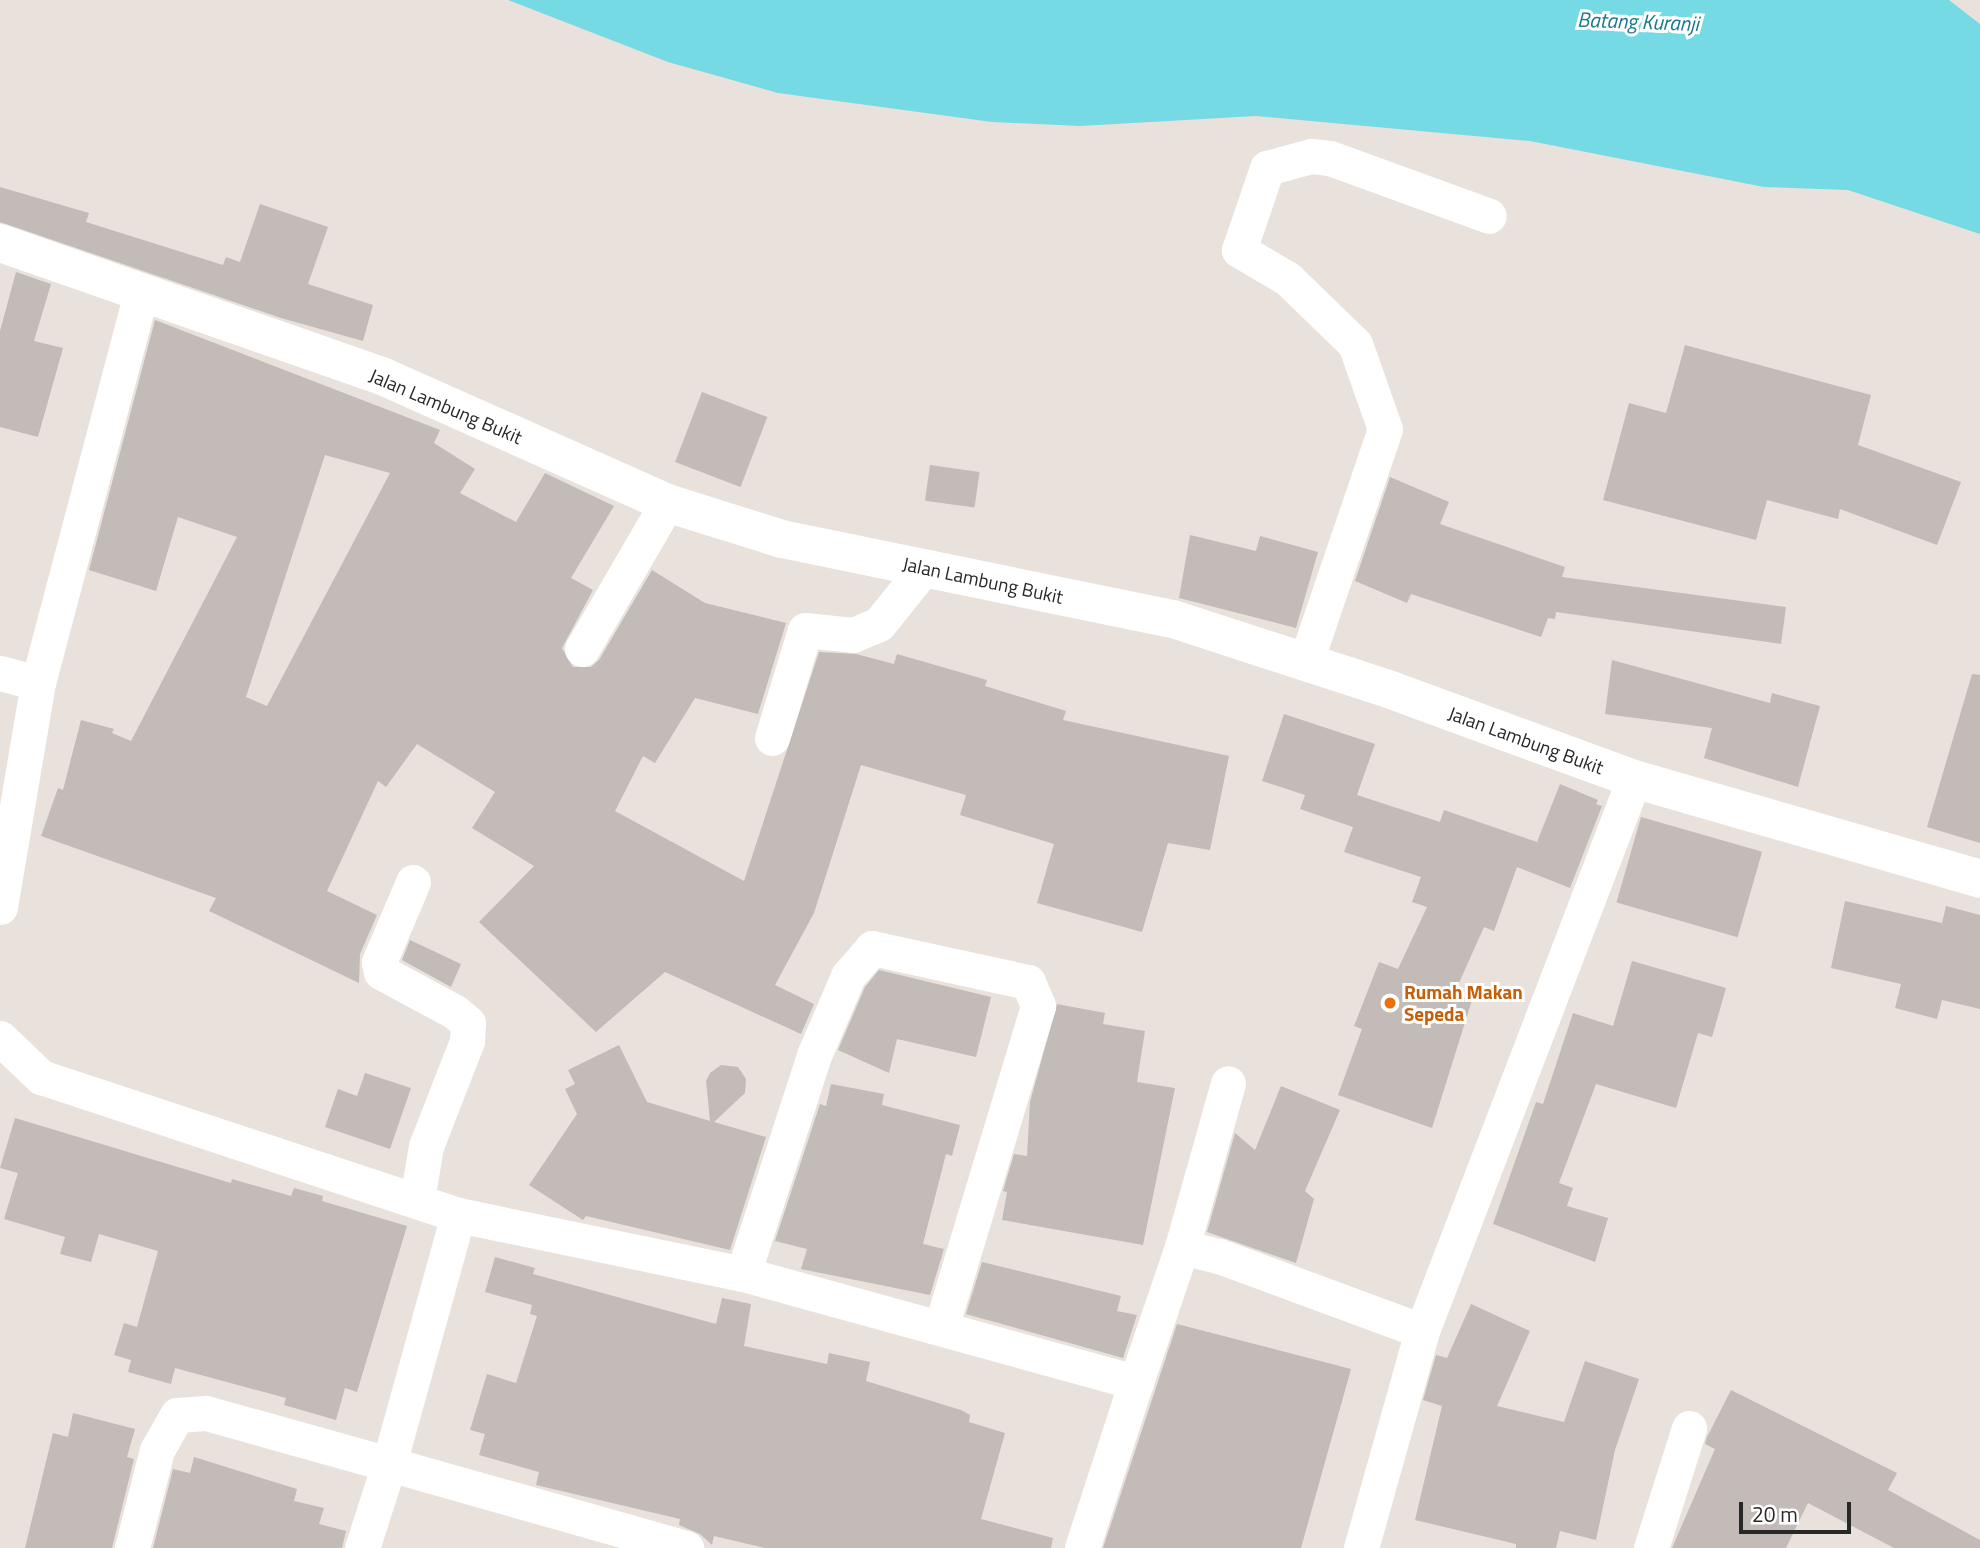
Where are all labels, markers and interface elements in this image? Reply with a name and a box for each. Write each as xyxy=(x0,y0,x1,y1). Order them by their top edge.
water label: Batang Kuranji xyxy=(1577,6,1699,36)
street label: Jalan Lambung Bukit xyxy=(366,364,526,448)
street label: Jalan Lambung Bukit xyxy=(901,552,1065,608)
street label: Jalan Lambung Bukit xyxy=(1445,701,1607,779)
place label: Rumah Makan Sepeda xyxy=(1404,981,1523,1025)
marker: Rumah Makan Sepeda xyxy=(1382,995,1398,1011)
scale bar xyxy=(1742,1488,1854,1532)
text: 20 m xyxy=(1752,1498,1798,1530)

